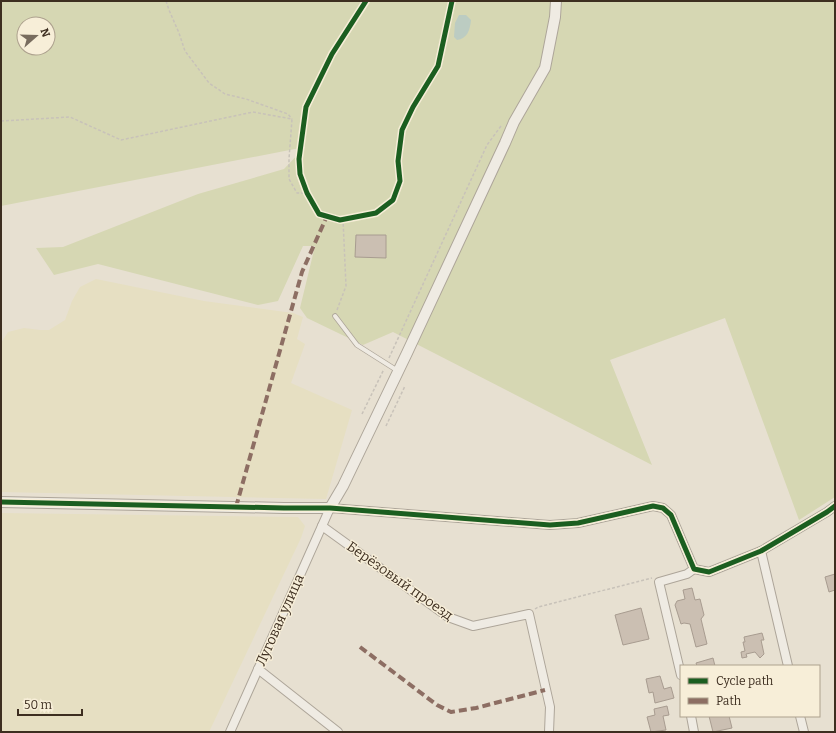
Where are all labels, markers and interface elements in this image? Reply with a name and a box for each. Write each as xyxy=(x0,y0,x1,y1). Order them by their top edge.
north arrow xyxy=(16,16,56,56)
text: N xyxy=(37,27,53,39)
street label: Берёзовый проезд xyxy=(344,538,457,624)
street label: Луговая улица xyxy=(252,571,308,668)
legend xyxy=(680,665,820,717)
text: Cycle path xyxy=(716,674,774,688)
scale bar xyxy=(18,691,82,717)
text: Path xyxy=(716,694,742,708)
text: 50 m xyxy=(24,698,53,712)

